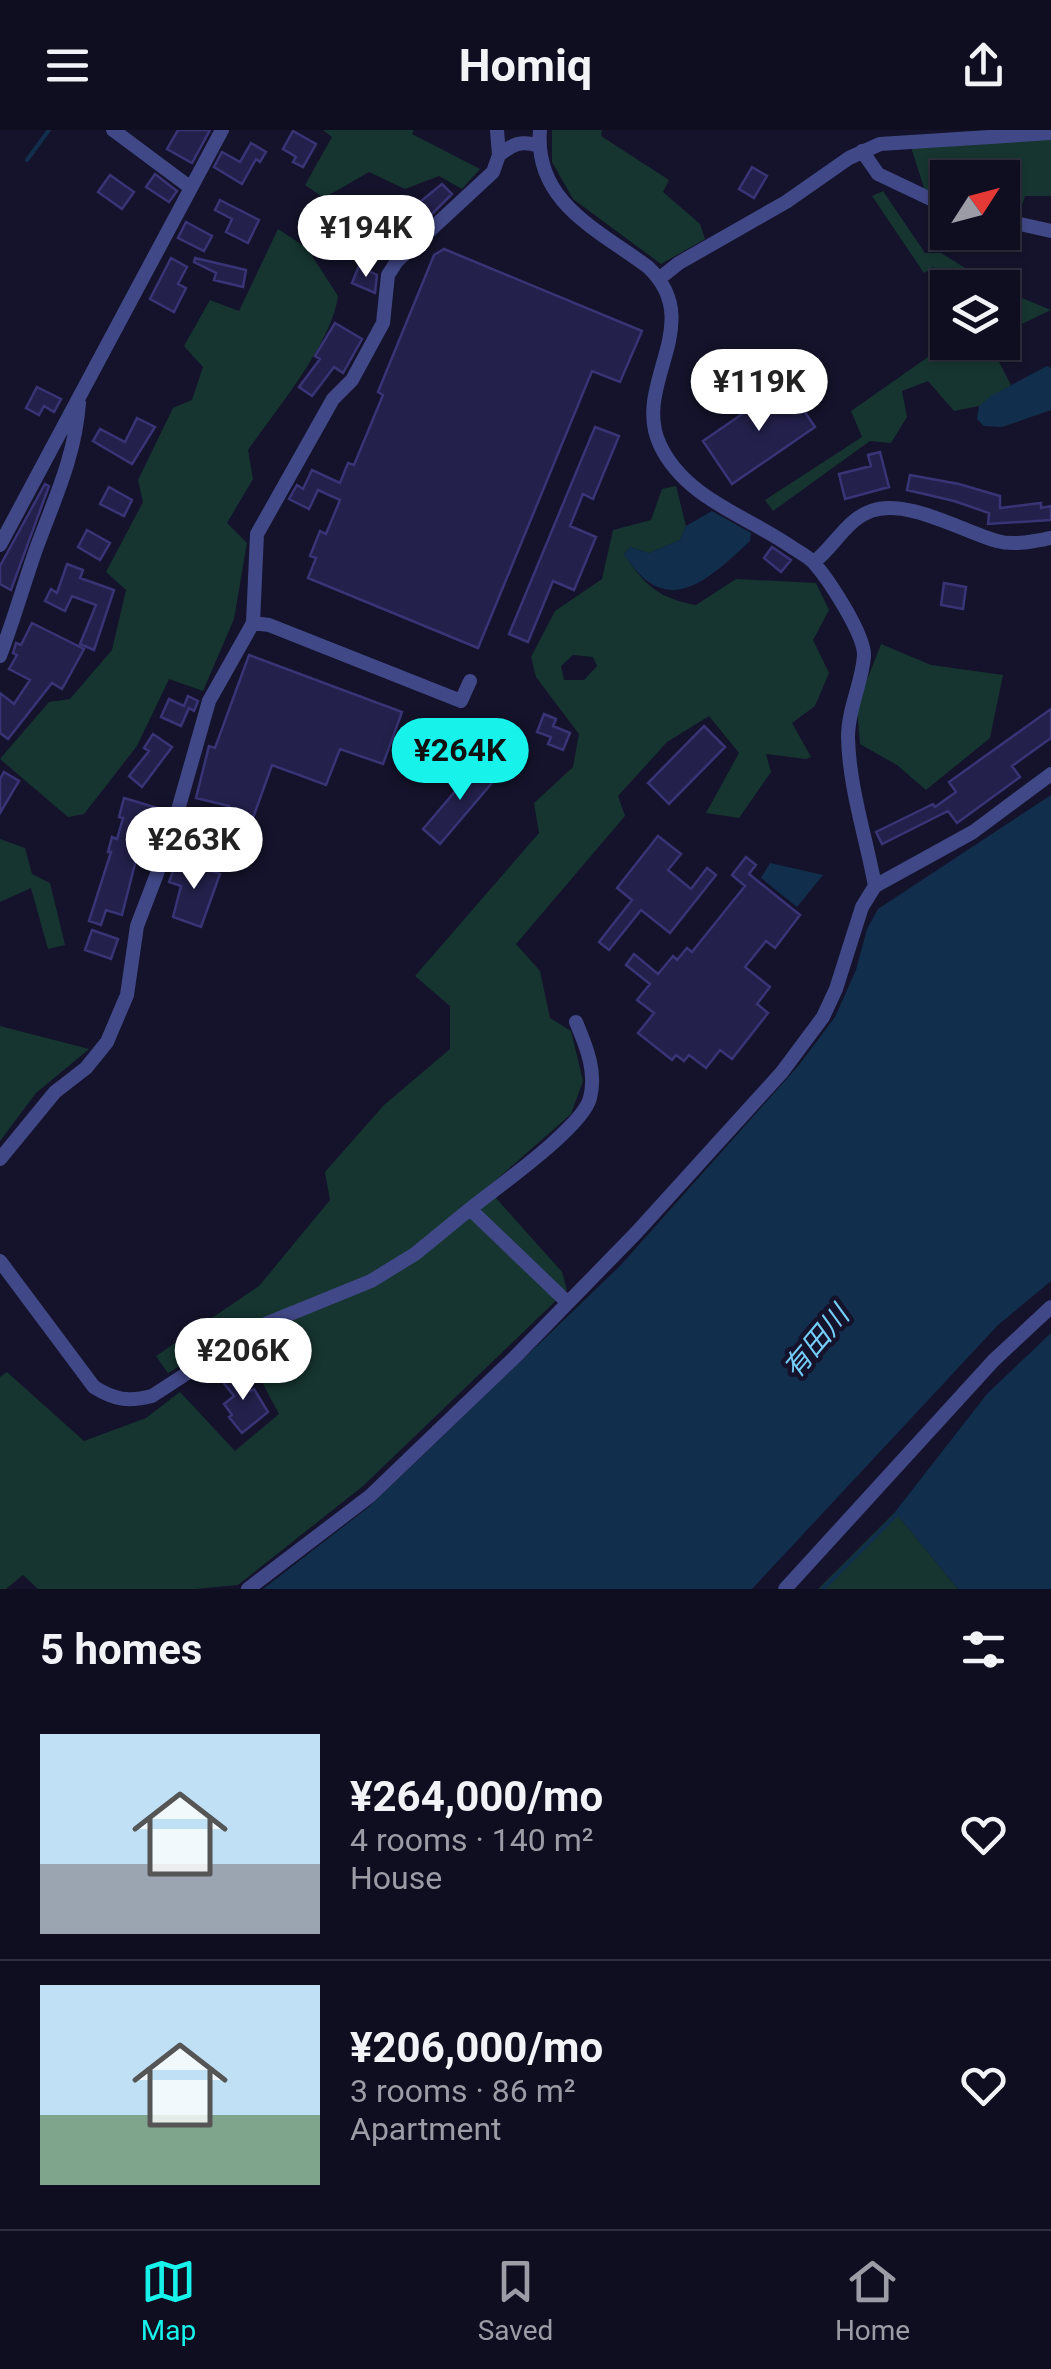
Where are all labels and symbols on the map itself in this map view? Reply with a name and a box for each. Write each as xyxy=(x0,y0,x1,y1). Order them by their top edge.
north arrow xyxy=(930,160,1020,250)
pin: ¥194K xyxy=(296,195,436,280)
pin: ¥119K xyxy=(689,349,829,434)
pin: ¥264K xyxy=(390,718,530,803)
pin: ¥263K xyxy=(124,807,264,892)
water label: 有田川 xyxy=(776,1297,858,1385)
pin: ¥206K xyxy=(173,1318,313,1403)

